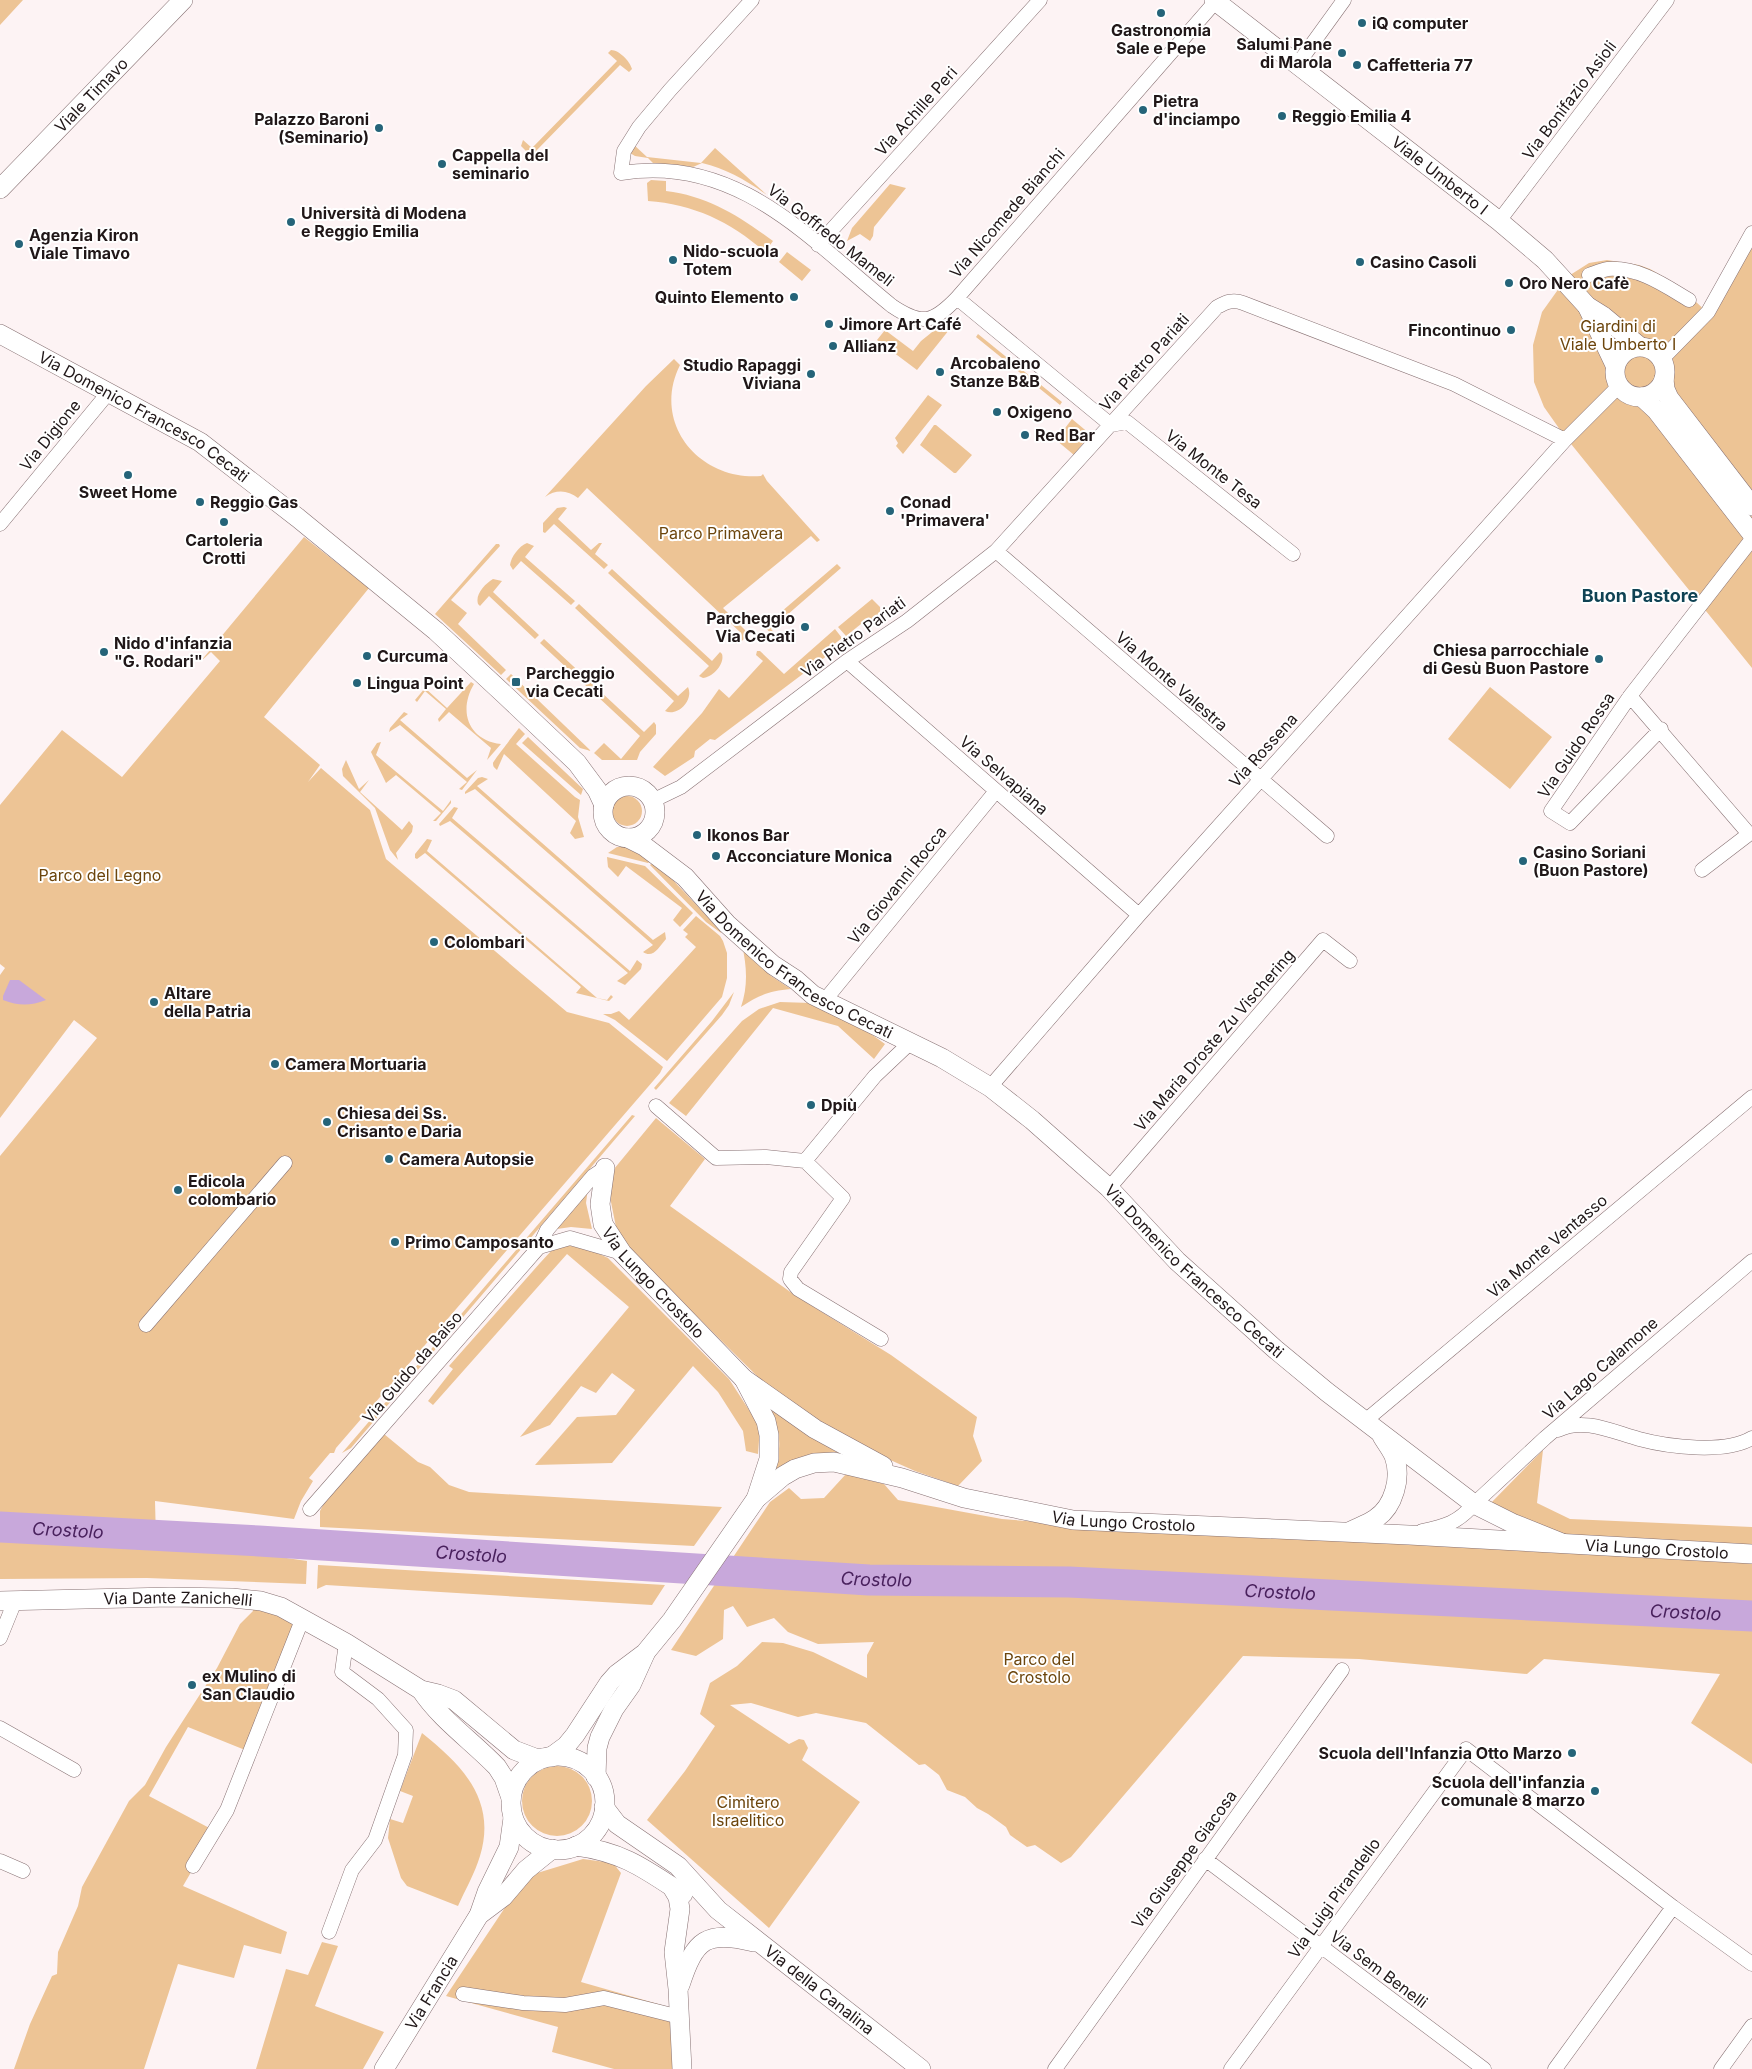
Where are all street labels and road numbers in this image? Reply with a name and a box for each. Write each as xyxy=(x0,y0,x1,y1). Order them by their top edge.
street label: Via Bonifazio Asioli xyxy=(1518,36,1620,164)
street label: Viale Timavo xyxy=(50,53,132,137)
street label: Via Achille Peri xyxy=(871,62,961,160)
street label: Viale Umberto I xyxy=(1388,132,1492,219)
street label: Via Nicomede Bianchi xyxy=(945,144,1069,282)
street label: Via Goffredo Mameli xyxy=(764,180,898,290)
street label: Via Pietro Pariati xyxy=(1095,309,1193,415)
street label: Via Domenico Francesco Cecati xyxy=(35,347,253,486)
street label: Via Digione xyxy=(15,395,85,475)
street label: Via Monte Tesa xyxy=(1162,425,1266,513)
street label: Via Pietro Pariati xyxy=(797,592,909,682)
street label: Via Monte Valestra xyxy=(1112,627,1232,735)
street label: Via Guido Rossa xyxy=(1533,688,1619,802)
street label: Via Rossena xyxy=(1225,709,1301,791)
street label: Via Selvapiana xyxy=(956,731,1052,819)
street label: Via Giovanni Rocca xyxy=(843,822,951,948)
street label: Via Domenico Francesco Cecati xyxy=(692,886,896,1042)
street label: Via Maria Droste Zu Vischering xyxy=(1130,945,1298,1135)
street label: Via Domenico Francesco Cecati xyxy=(1101,1180,1288,1362)
street label: Via Monte Ventasso xyxy=(1483,1190,1611,1302)
street label: Via Lungo Crostolo xyxy=(598,1223,709,1342)
street label: Via Guido da Baiso xyxy=(358,1307,466,1427)
street label: Via Lago Calamone xyxy=(1538,1312,1662,1424)
street label: Via Lungo Crostolo xyxy=(1050,1506,1196,1535)
street label: Via Lungo Crostolo xyxy=(1584,1535,1729,1563)
street label: Via Dante Zanichelli xyxy=(103,1587,253,1610)
street label: Via Giuseppe Giacosa xyxy=(1127,1786,1241,1932)
street label: Via Luigi Pirandello xyxy=(1284,1834,1384,1962)
street label: Via Sem Benelli xyxy=(1326,1926,1432,2012)
street label: Via della Canalina xyxy=(761,1940,879,2039)
street label: Via Francia xyxy=(401,1951,462,2033)

